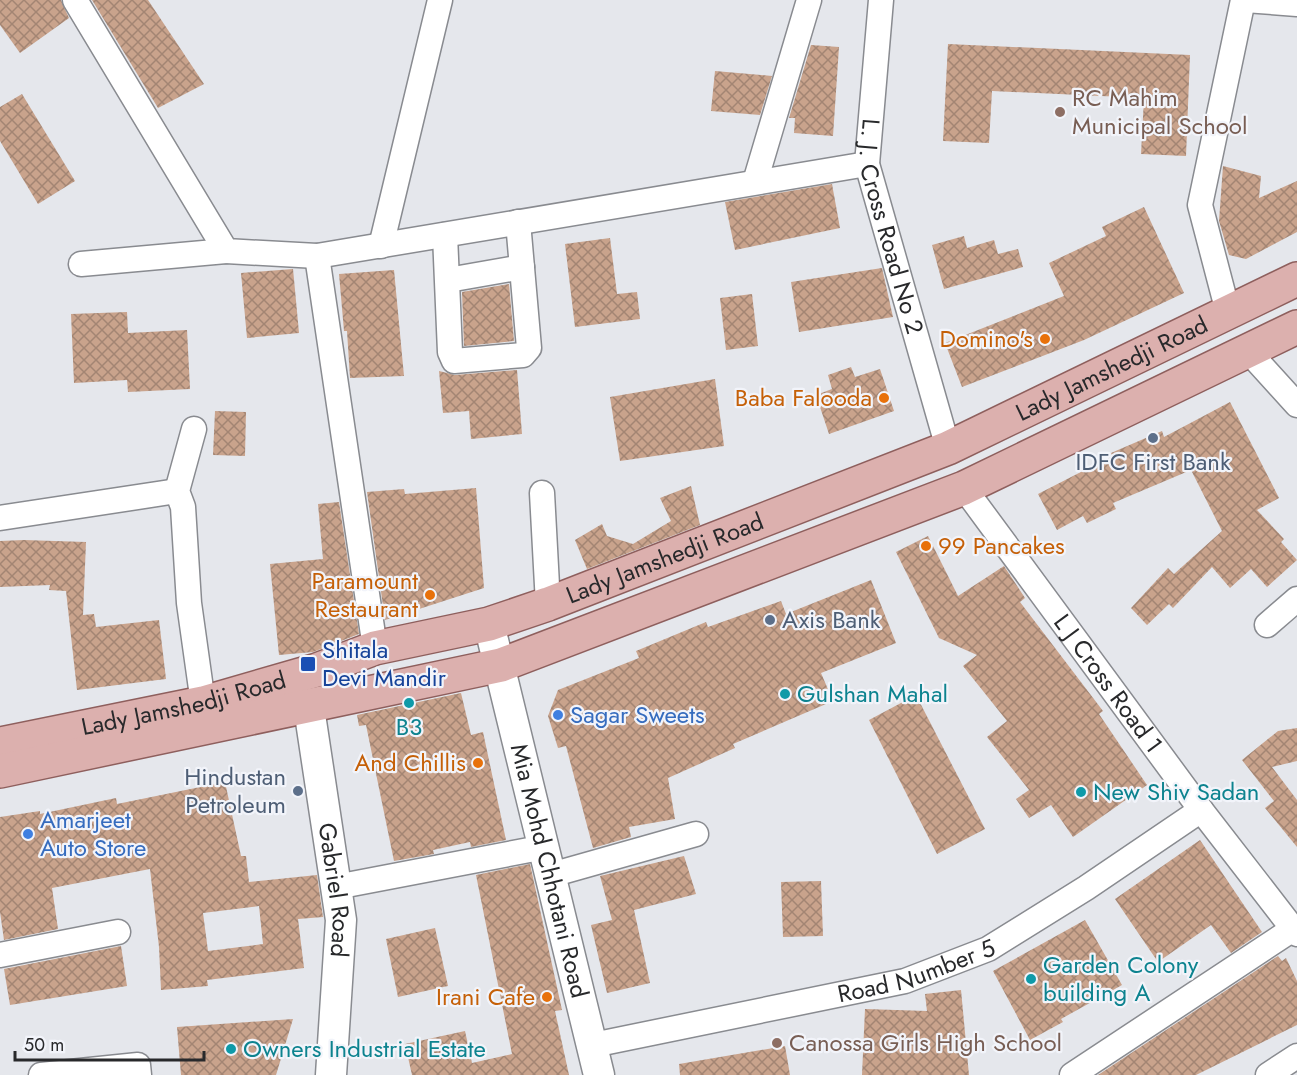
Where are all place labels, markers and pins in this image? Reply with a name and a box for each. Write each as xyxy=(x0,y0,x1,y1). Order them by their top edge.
place label: RC Mahim Municipal School xyxy=(1072,80,1248,143)
marker: RC Mahim Municipal School xyxy=(1053,105,1067,119)
place label: Domino's xyxy=(940,321,1033,356)
marker: Domino's xyxy=(1038,332,1052,346)
place label: Baba Falooda xyxy=(735,380,872,415)
marker: Baba Falooda xyxy=(877,391,891,405)
marker: IDFC First Bank xyxy=(1146,431,1160,445)
place label: IDFC First Bank xyxy=(1075,444,1231,479)
place label: 99 Pancakes xyxy=(938,528,1065,563)
marker: 99 Pancakes xyxy=(919,539,933,553)
place label: Paramount Restaurant xyxy=(311,563,418,626)
marker: Paramount Restaurant xyxy=(423,588,437,602)
place label: Axis Bank xyxy=(782,602,881,637)
marker: Axis Bank xyxy=(763,613,777,627)
place label: Shitala Devi Mandir xyxy=(322,632,447,695)
marker: Shitala Devi Mandir xyxy=(299,655,317,673)
place label: Gulshan Mahal xyxy=(797,676,948,711)
marker: Gulshan Mahal xyxy=(778,687,792,701)
marker: B3 xyxy=(402,696,416,710)
place label: Sagar Sweets xyxy=(570,697,705,732)
marker: Sagar Sweets xyxy=(551,708,565,722)
place label: B3 xyxy=(396,709,422,744)
place label: And Chillis xyxy=(354,745,466,780)
marker: And Chillis xyxy=(471,756,485,770)
place label: Hindustan Petroleum xyxy=(184,759,286,822)
place label: New Shiv Sadan xyxy=(1093,774,1259,809)
marker: Hindustan Petroleum xyxy=(291,784,305,798)
marker: New Shiv Sadan xyxy=(1074,785,1088,799)
place label: Amarjeet Auto Store xyxy=(40,802,146,865)
marker: Amarjeet Auto Store xyxy=(21,827,35,841)
place label: Garden Colony building A xyxy=(1043,947,1199,1010)
marker: Garden Colony building A xyxy=(1024,972,1038,986)
place label: Irani Cafe xyxy=(436,979,535,1014)
marker: Irani Cafe xyxy=(540,990,554,1004)
place label: Canossa Girls High School xyxy=(789,1025,1062,1060)
place label: Owners Industrial Estate xyxy=(243,1031,486,1066)
marker: Canossa Girls High School xyxy=(770,1036,784,1050)
marker: Owners Industrial Estate xyxy=(224,1042,238,1056)

